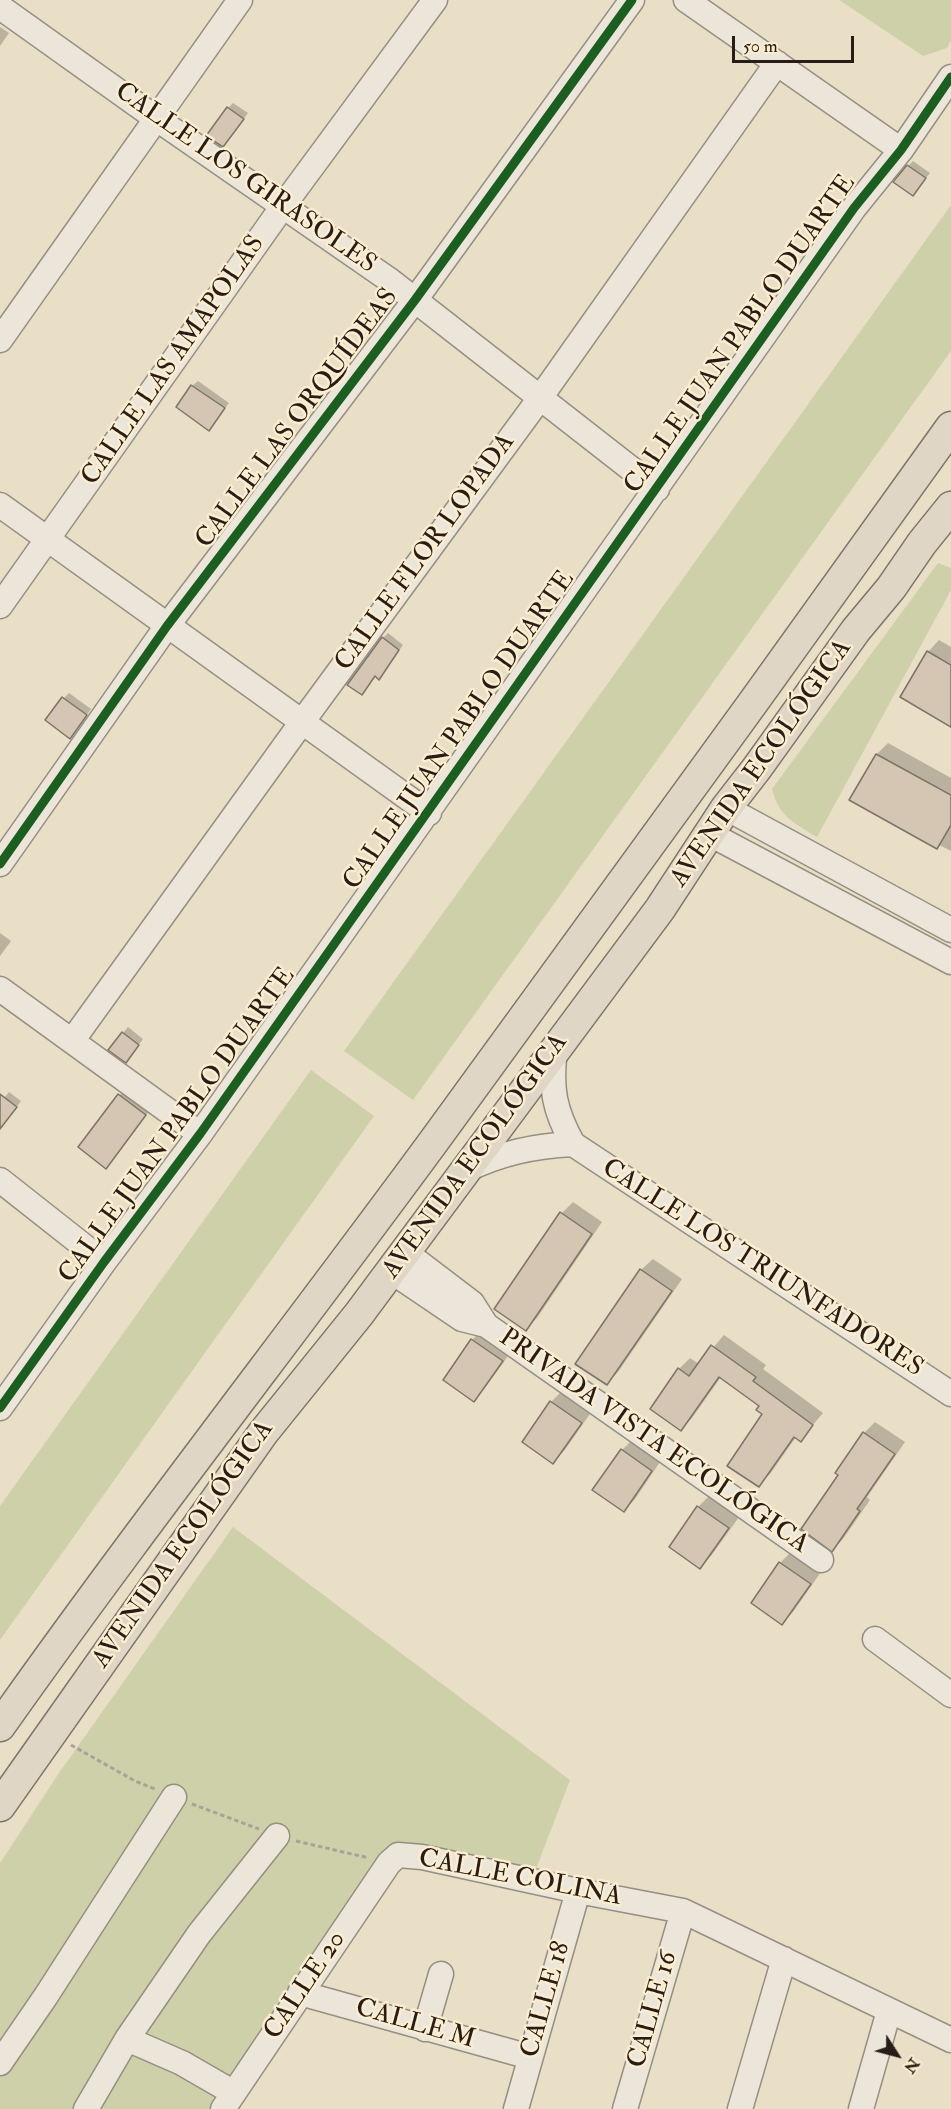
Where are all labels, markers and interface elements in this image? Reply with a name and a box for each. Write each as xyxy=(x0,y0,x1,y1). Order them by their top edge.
scale bar xyxy=(735,24,856,62)
text: 50 m xyxy=(743,35,778,58)
street label: CALLE LOS GIRASOLES xyxy=(108,77,382,281)
street label: CALLE JUAN PABLO DUARTE xyxy=(619,169,863,501)
street label: CALLE LAS AMAPOLAS xyxy=(76,230,272,492)
street label: CALLE LAS ORQUÍDEAS xyxy=(190,283,406,555)
street label: CALLE FLOR LOPADA xyxy=(329,428,523,678)
street label: CALLE JUAN PABLO DUARTE xyxy=(338,565,582,897)
street label: AVENIDA ECOLÓGICA xyxy=(665,634,859,894)
street label: CALLE JUAN PABLO DUARTE xyxy=(53,962,303,1290)
street label: AVENIDA ECOLÓGICA xyxy=(377,1029,575,1285)
street label: CALLE LOS TRIUNFADORES xyxy=(596,1153,928,1385)
street label: PRIVADA VISTA ECOLÓGICA xyxy=(492,1323,814,1561)
street label: AVENIDA ECOLÓGICA xyxy=(87,1415,281,1675)
street label: CALLE COLINA xyxy=(416,1844,624,1914)
street label: CALLE 20 xyxy=(258,1926,354,2046)
street label: CALLE 18 xyxy=(516,1939,578,2061)
street label: CALLE 16 xyxy=(623,1948,685,2072)
street label: CALLE M xyxy=(352,1993,478,2057)
north arrow xyxy=(867,2025,927,2085)
text: N xyxy=(899,2054,924,2077)

